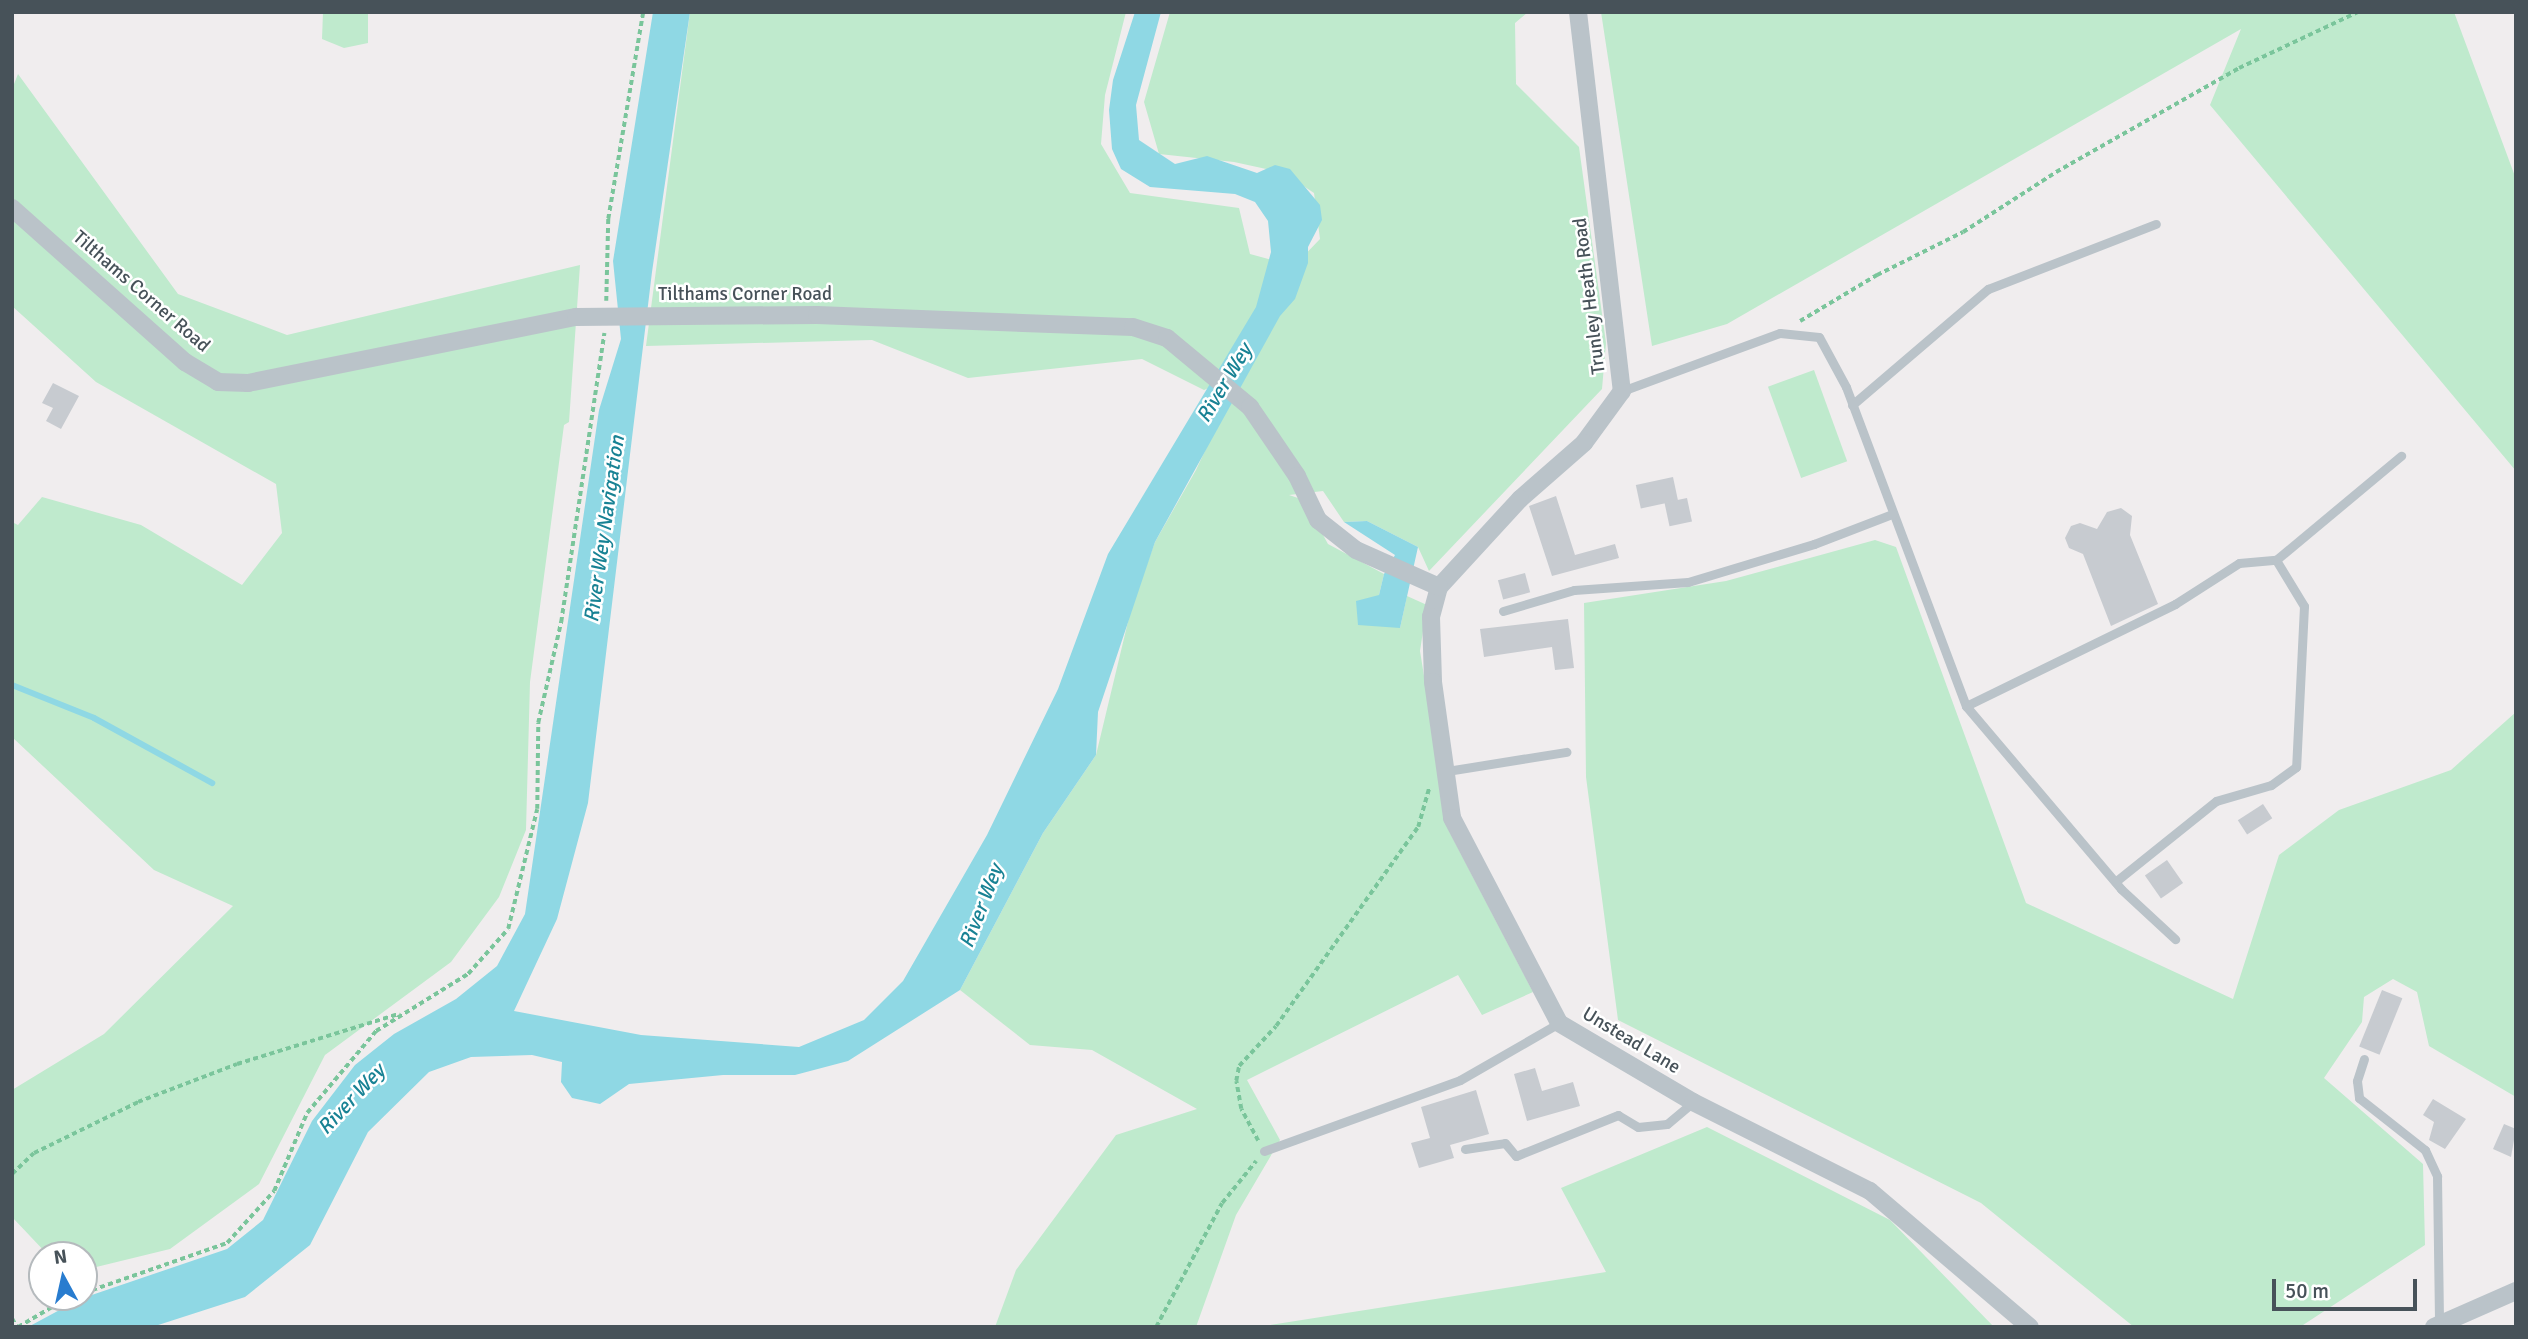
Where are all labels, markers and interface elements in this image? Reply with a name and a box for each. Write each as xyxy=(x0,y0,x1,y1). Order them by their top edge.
street label: Trunley Heath Road xyxy=(1569,216,1611,376)
street label: Tilthams Corner Road xyxy=(68,226,214,358)
street label: Tilthams Corner Road xyxy=(658,284,832,306)
water label: River Wey xyxy=(1191,339,1257,427)
water label: River Wey Navigation xyxy=(578,434,630,624)
water label: River Wey xyxy=(954,861,1008,951)
street label: Unstead Lane xyxy=(1578,1003,1684,1079)
water label: River Wey xyxy=(312,1058,390,1140)
north arrow xyxy=(28,1241,98,1311)
text: N xyxy=(52,1244,69,1270)
scale bar xyxy=(2276,1266,2421,1310)
text: 50 m xyxy=(2285,1278,2329,1304)

